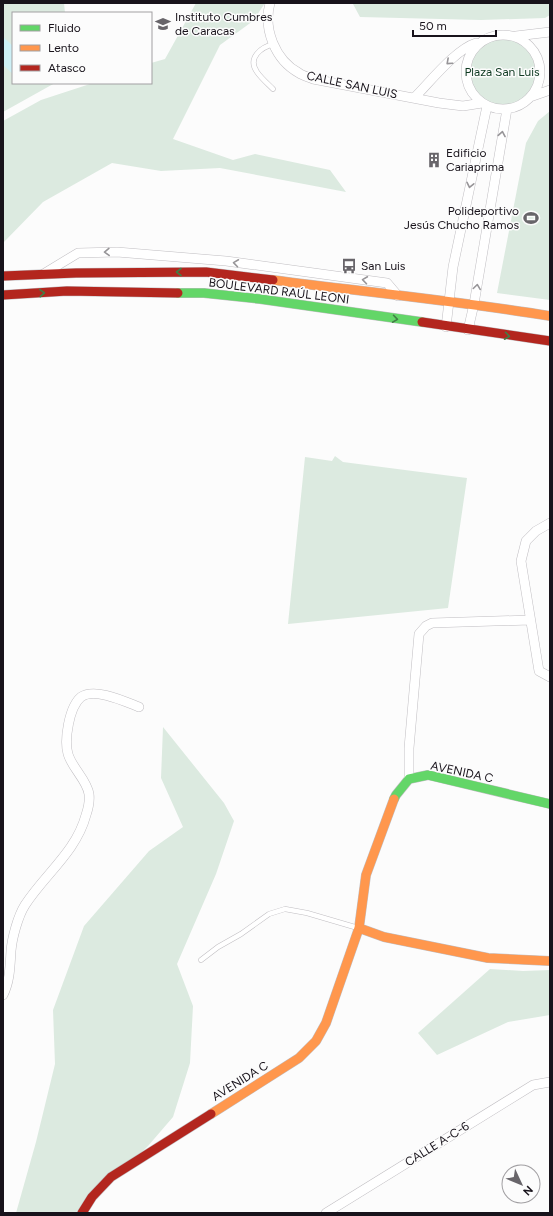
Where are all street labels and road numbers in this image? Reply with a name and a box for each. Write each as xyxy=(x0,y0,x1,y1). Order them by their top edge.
street label: CALLE SAN LUIS xyxy=(305,69,399,101)
street label: BOULEVARD RAÚL LEONI xyxy=(208,275,350,307)
street label: AVENIDA C xyxy=(429,759,495,786)
street label: AVENIDA C xyxy=(209,1058,271,1104)
street label: CALLE A-C-6 xyxy=(402,1119,472,1169)

